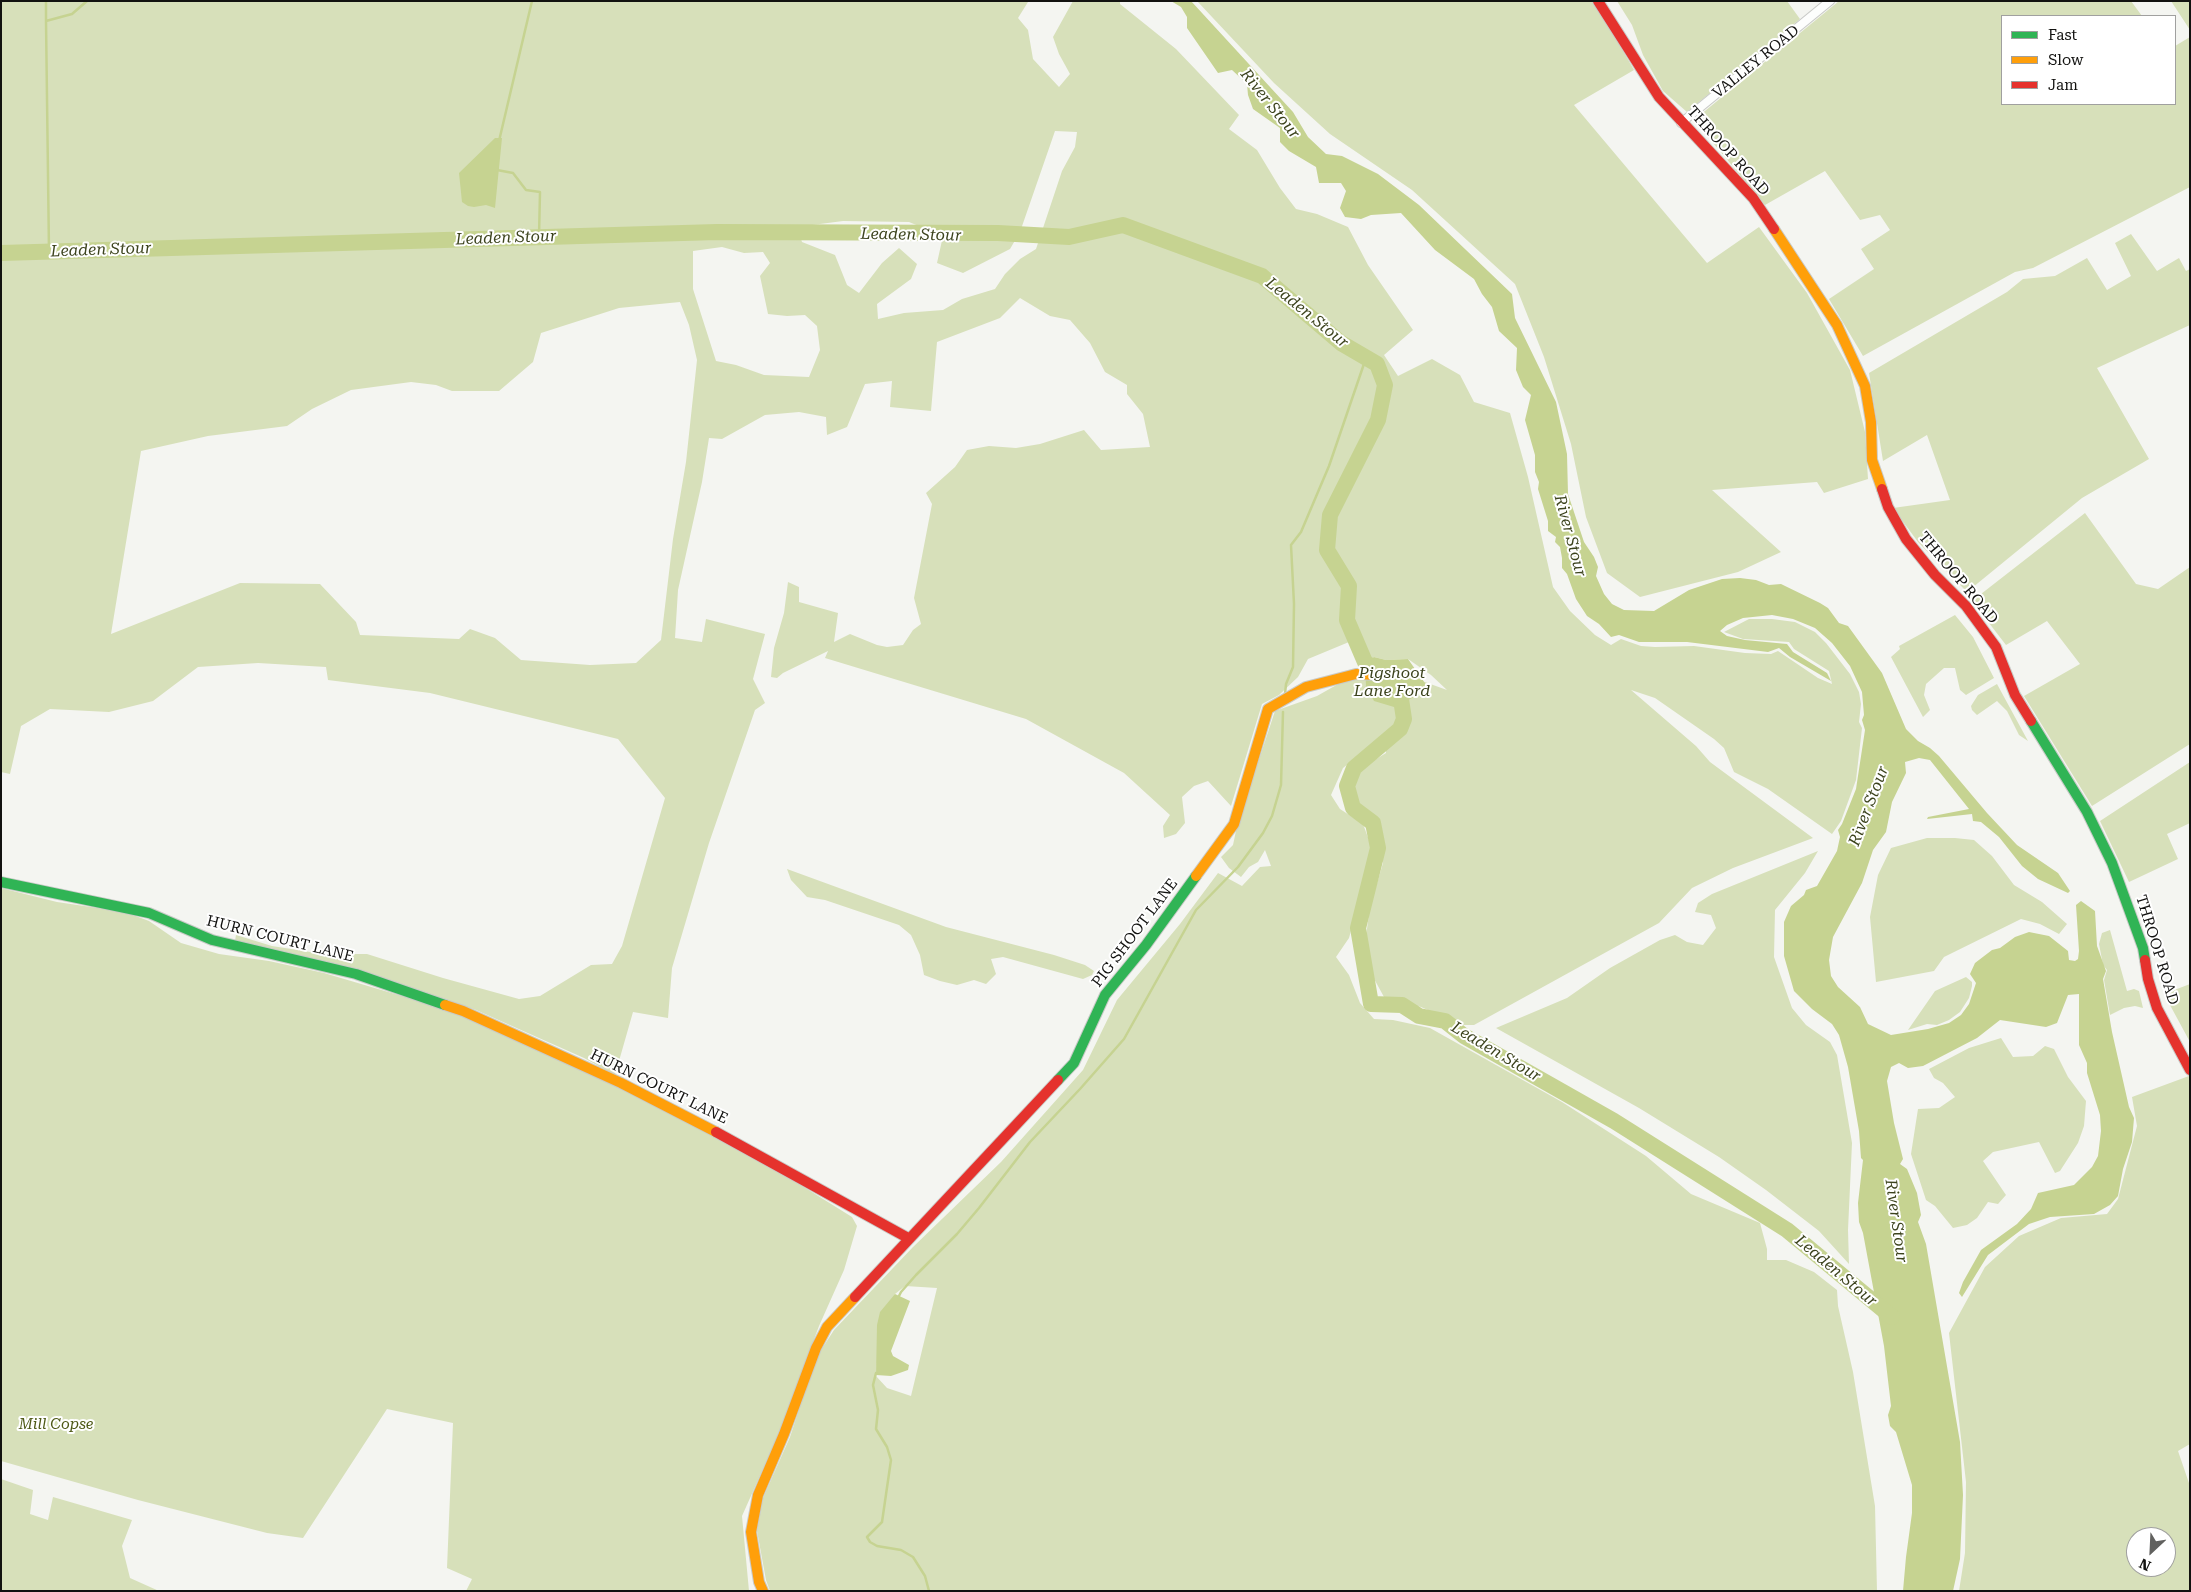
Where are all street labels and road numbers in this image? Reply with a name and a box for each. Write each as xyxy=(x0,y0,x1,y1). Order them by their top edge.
street label: VALLEY ROAD xyxy=(1709,22,1803,102)
street label: THROOP ROAD xyxy=(1683,103,1773,199)
street label: THROOP ROAD xyxy=(1914,528,2002,628)
street label: PIG SHOOT LANE xyxy=(1088,875,1182,991)
street label: THROOP ROAD xyxy=(2132,893,2182,1007)
street label: HURN COURT LANE xyxy=(205,912,355,966)
street label: HURN COURT LANE xyxy=(587,1046,731,1128)

